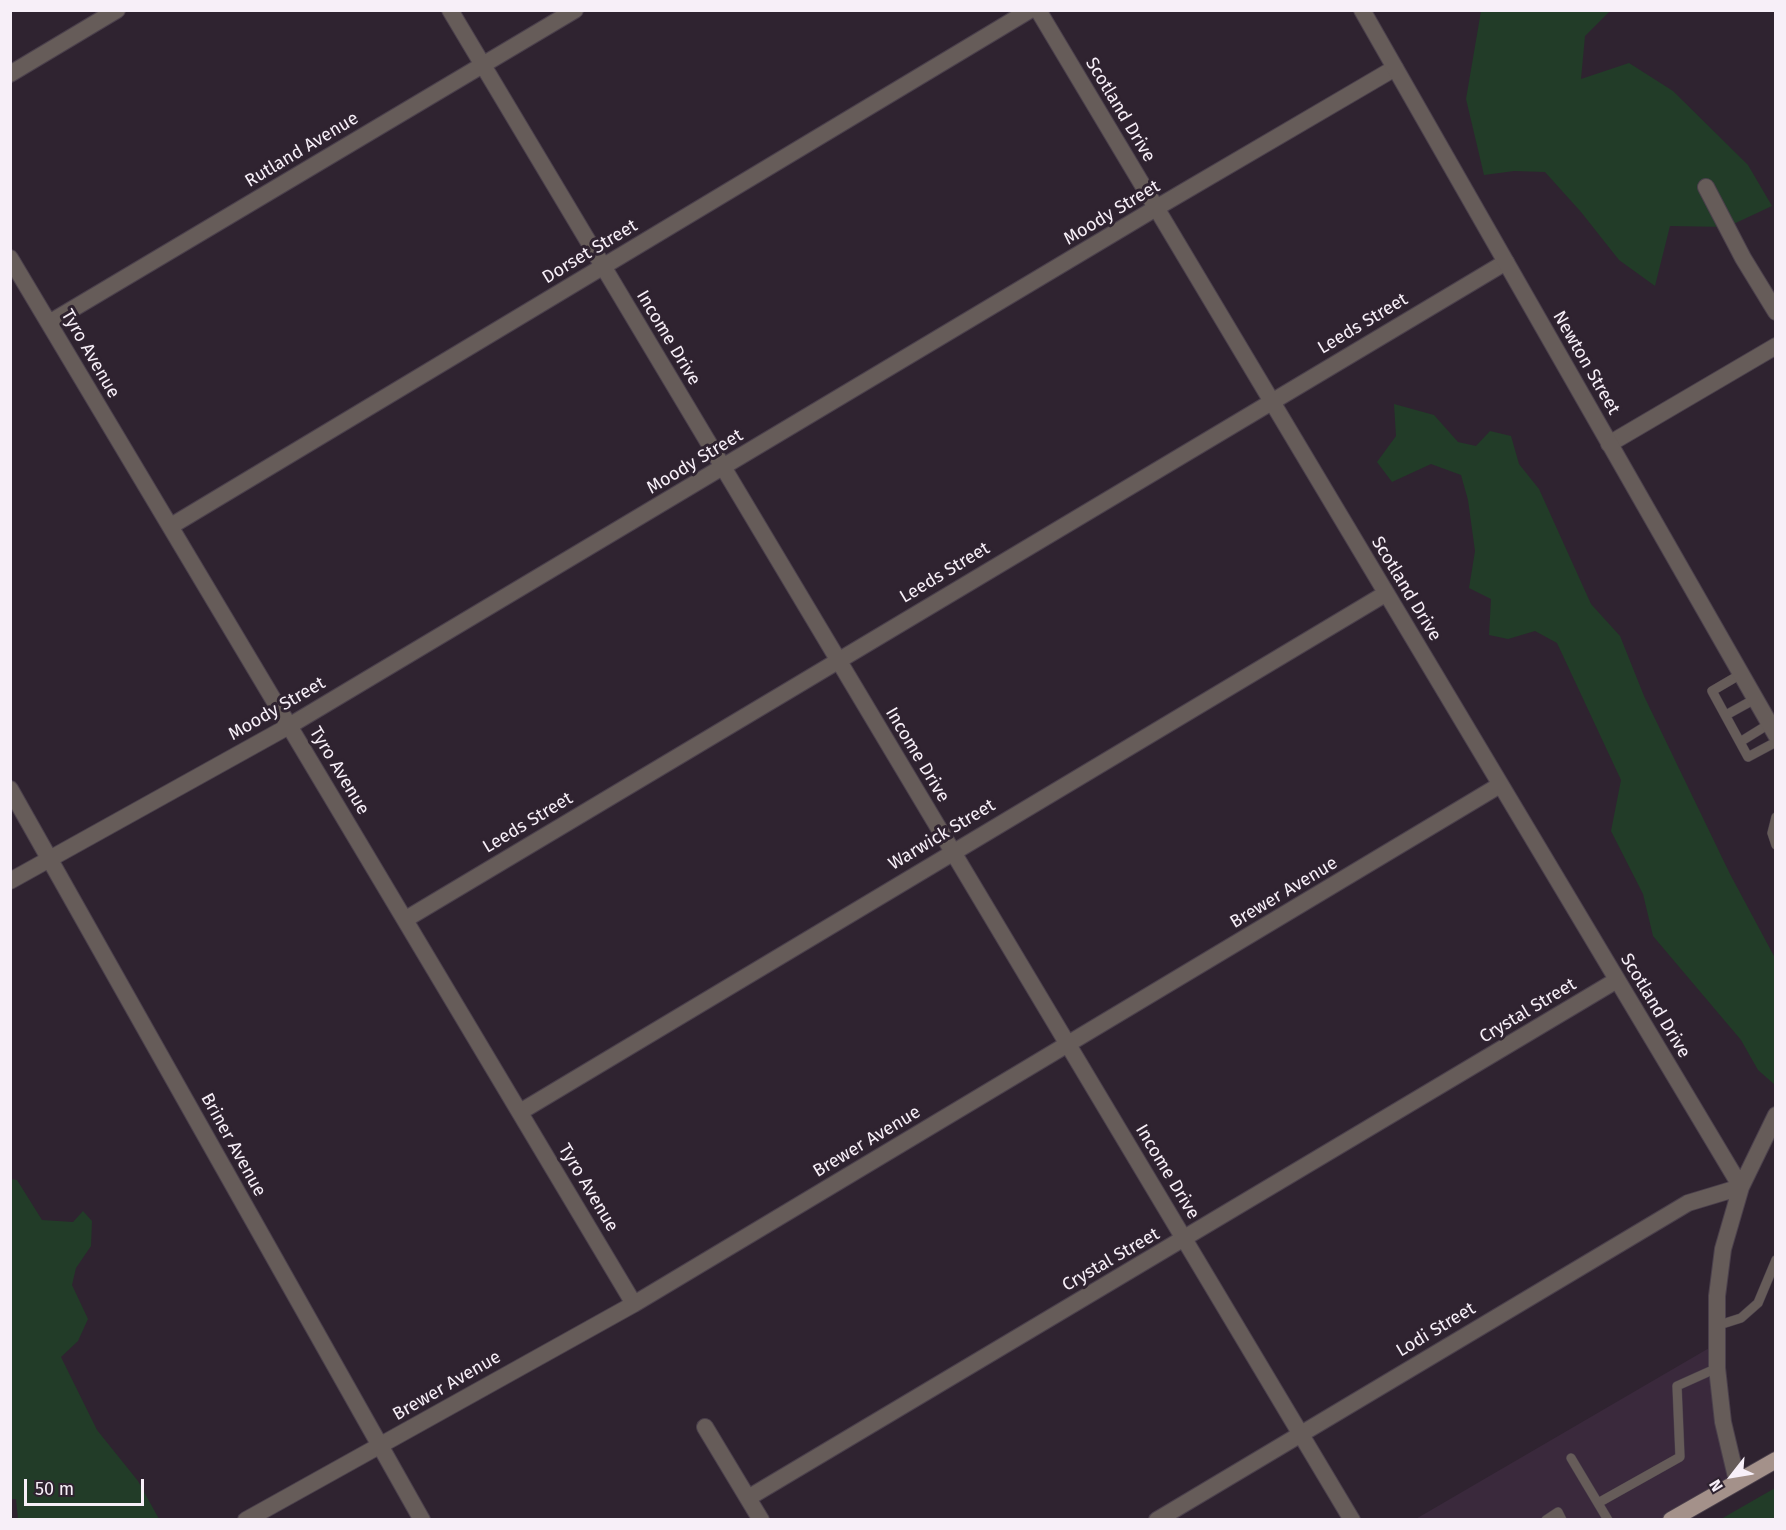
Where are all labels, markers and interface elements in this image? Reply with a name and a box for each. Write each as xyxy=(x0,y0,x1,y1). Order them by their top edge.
street label: Scotland Drive xyxy=(1080,54,1160,166)
street label: Rutland Avenue xyxy=(241,108,363,192)
street label: Moody Street xyxy=(1060,176,1164,250)
street label: Dorset Street xyxy=(539,215,641,289)
street label: Income Drive xyxy=(631,287,705,389)
street label: Leeds Street xyxy=(1314,289,1412,359)
street label: Tyro Avenue xyxy=(56,306,124,402)
street label: Newton Street xyxy=(1548,307,1624,419)
street label: Moody Street xyxy=(643,425,747,499)
street label: Scotland Drive xyxy=(1366,533,1446,645)
street label: Leeds Street xyxy=(896,538,994,608)
street label: Moody Street xyxy=(225,673,329,745)
street label: Income Drive xyxy=(880,704,954,806)
street label: Tyro Avenue xyxy=(304,723,374,819)
street label: Leeds Street xyxy=(479,788,577,858)
street label: Warwick Street xyxy=(885,795,999,875)
street label: Brewer Avenue xyxy=(1226,852,1342,934)
street label: Scotland Drive xyxy=(1615,950,1695,1062)
street label: Crystal Street xyxy=(1476,974,1580,1048)
street label: Briner Avenue xyxy=(196,1090,270,1200)
street label: Brewer Avenue xyxy=(809,1101,925,1183)
street label: Income Drive xyxy=(1130,1121,1204,1223)
street label: Tyro Avenue xyxy=(553,1140,623,1236)
street label: Crystal Street xyxy=(1059,1223,1163,1297)
street label: Lodi Street xyxy=(1393,1298,1479,1362)
street label: Brewer Avenue xyxy=(389,1346,505,1426)
north arrow xyxy=(1702,1446,1762,1506)
scale bar xyxy=(27,1467,147,1505)
text: N xyxy=(1705,1476,1727,1495)
text: 50 m xyxy=(35,1478,74,1500)

